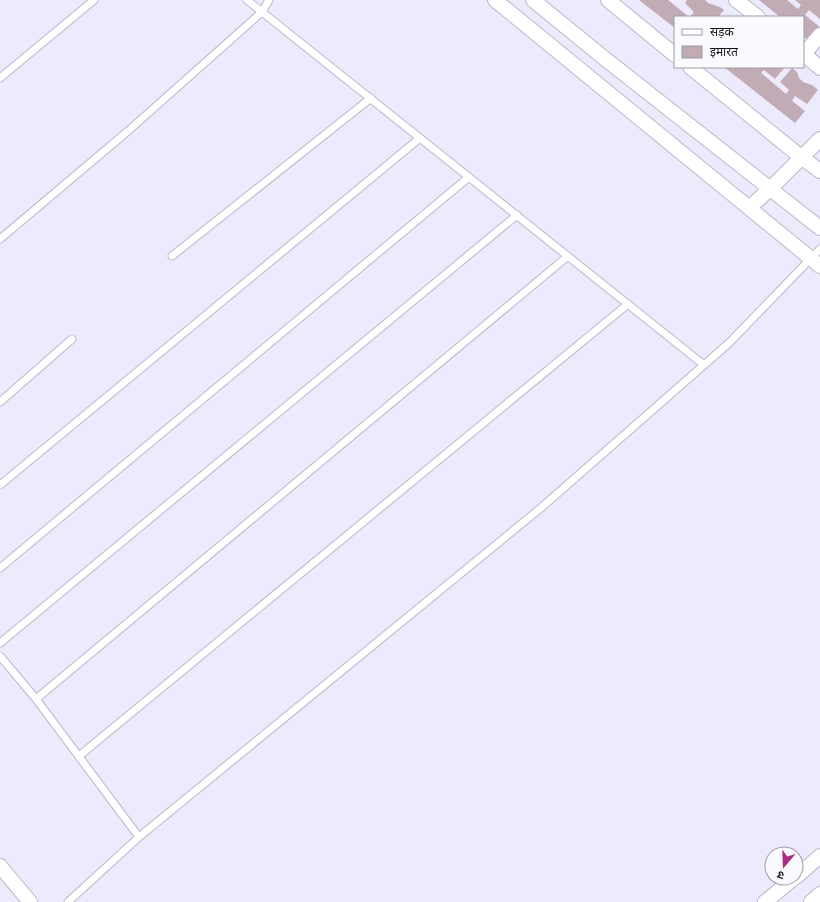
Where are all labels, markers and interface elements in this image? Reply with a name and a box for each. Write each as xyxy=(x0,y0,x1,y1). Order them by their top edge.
legend xyxy=(674,16,804,68)
text: सड़क xyxy=(710,23,735,40)
text: इमारत xyxy=(710,43,739,60)
north arrow xyxy=(764,846,804,886)
text: उ xyxy=(775,868,786,884)

